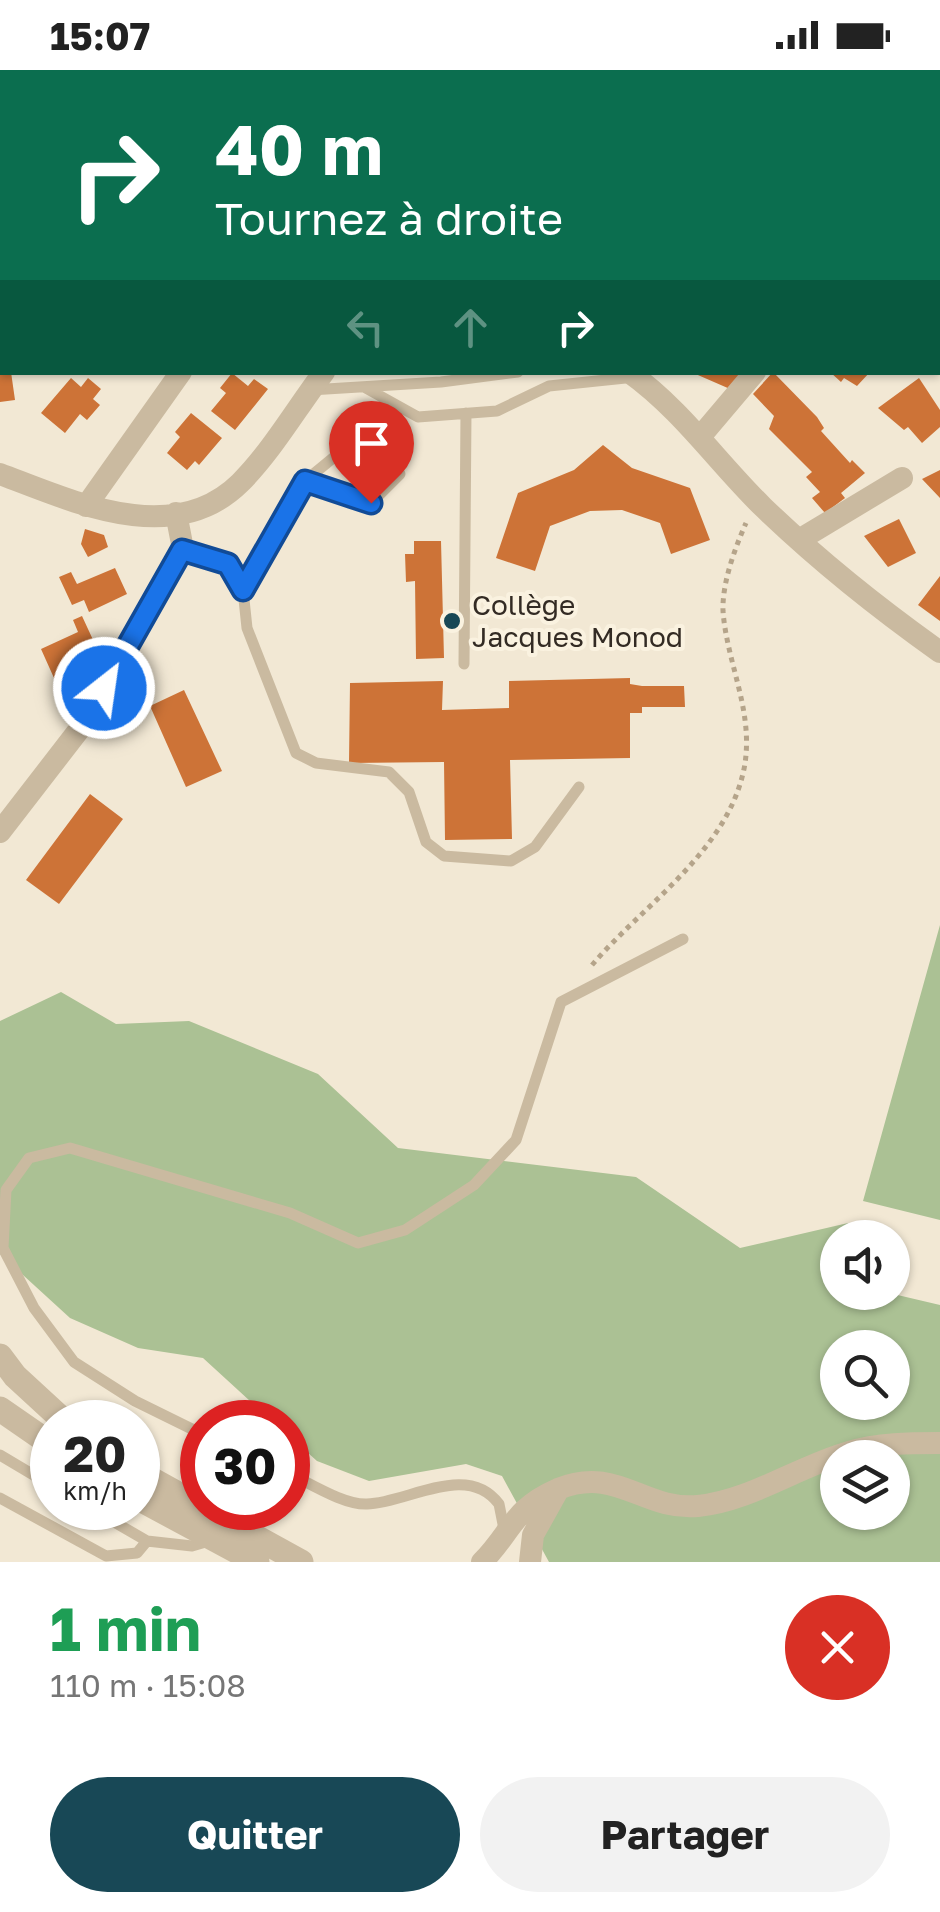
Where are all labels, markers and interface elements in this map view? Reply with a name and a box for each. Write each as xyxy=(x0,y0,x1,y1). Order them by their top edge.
text: 15:07 xyxy=(50,13,150,58)
text: 40 m xyxy=(215,106,383,190)
icon: right xyxy=(50,110,180,240)
text: Tournez à droite xyxy=(215,191,563,245)
icon: left xyxy=(338,300,393,355)
icon: ahead xyxy=(443,300,498,355)
icon: right xyxy=(548,300,603,355)
pin xyxy=(329,401,414,504)
icon: arrive xyxy=(344,416,399,471)
place label: Collège Jacques Monod xyxy=(472,588,683,653)
marker: Collège Jacques Monod xyxy=(441,610,463,632)
position arrow xyxy=(52,636,156,740)
map controls xyxy=(820,1220,910,1530)
button: sound xyxy=(820,1220,910,1310)
button: search xyxy=(820,1330,910,1420)
speed limit sign: 30 xyxy=(180,1400,310,1530)
text: 20 xyxy=(63,1423,126,1483)
button: layers xyxy=(820,1440,910,1530)
text: km/h xyxy=(63,1475,127,1506)
text: 1 min xyxy=(50,1592,201,1664)
button: close xyxy=(785,1595,890,1700)
text: 110 m · 15:08 xyxy=(50,1666,246,1704)
button: Quitter xyxy=(50,1777,460,1892)
button: Partager xyxy=(480,1777,890,1892)

